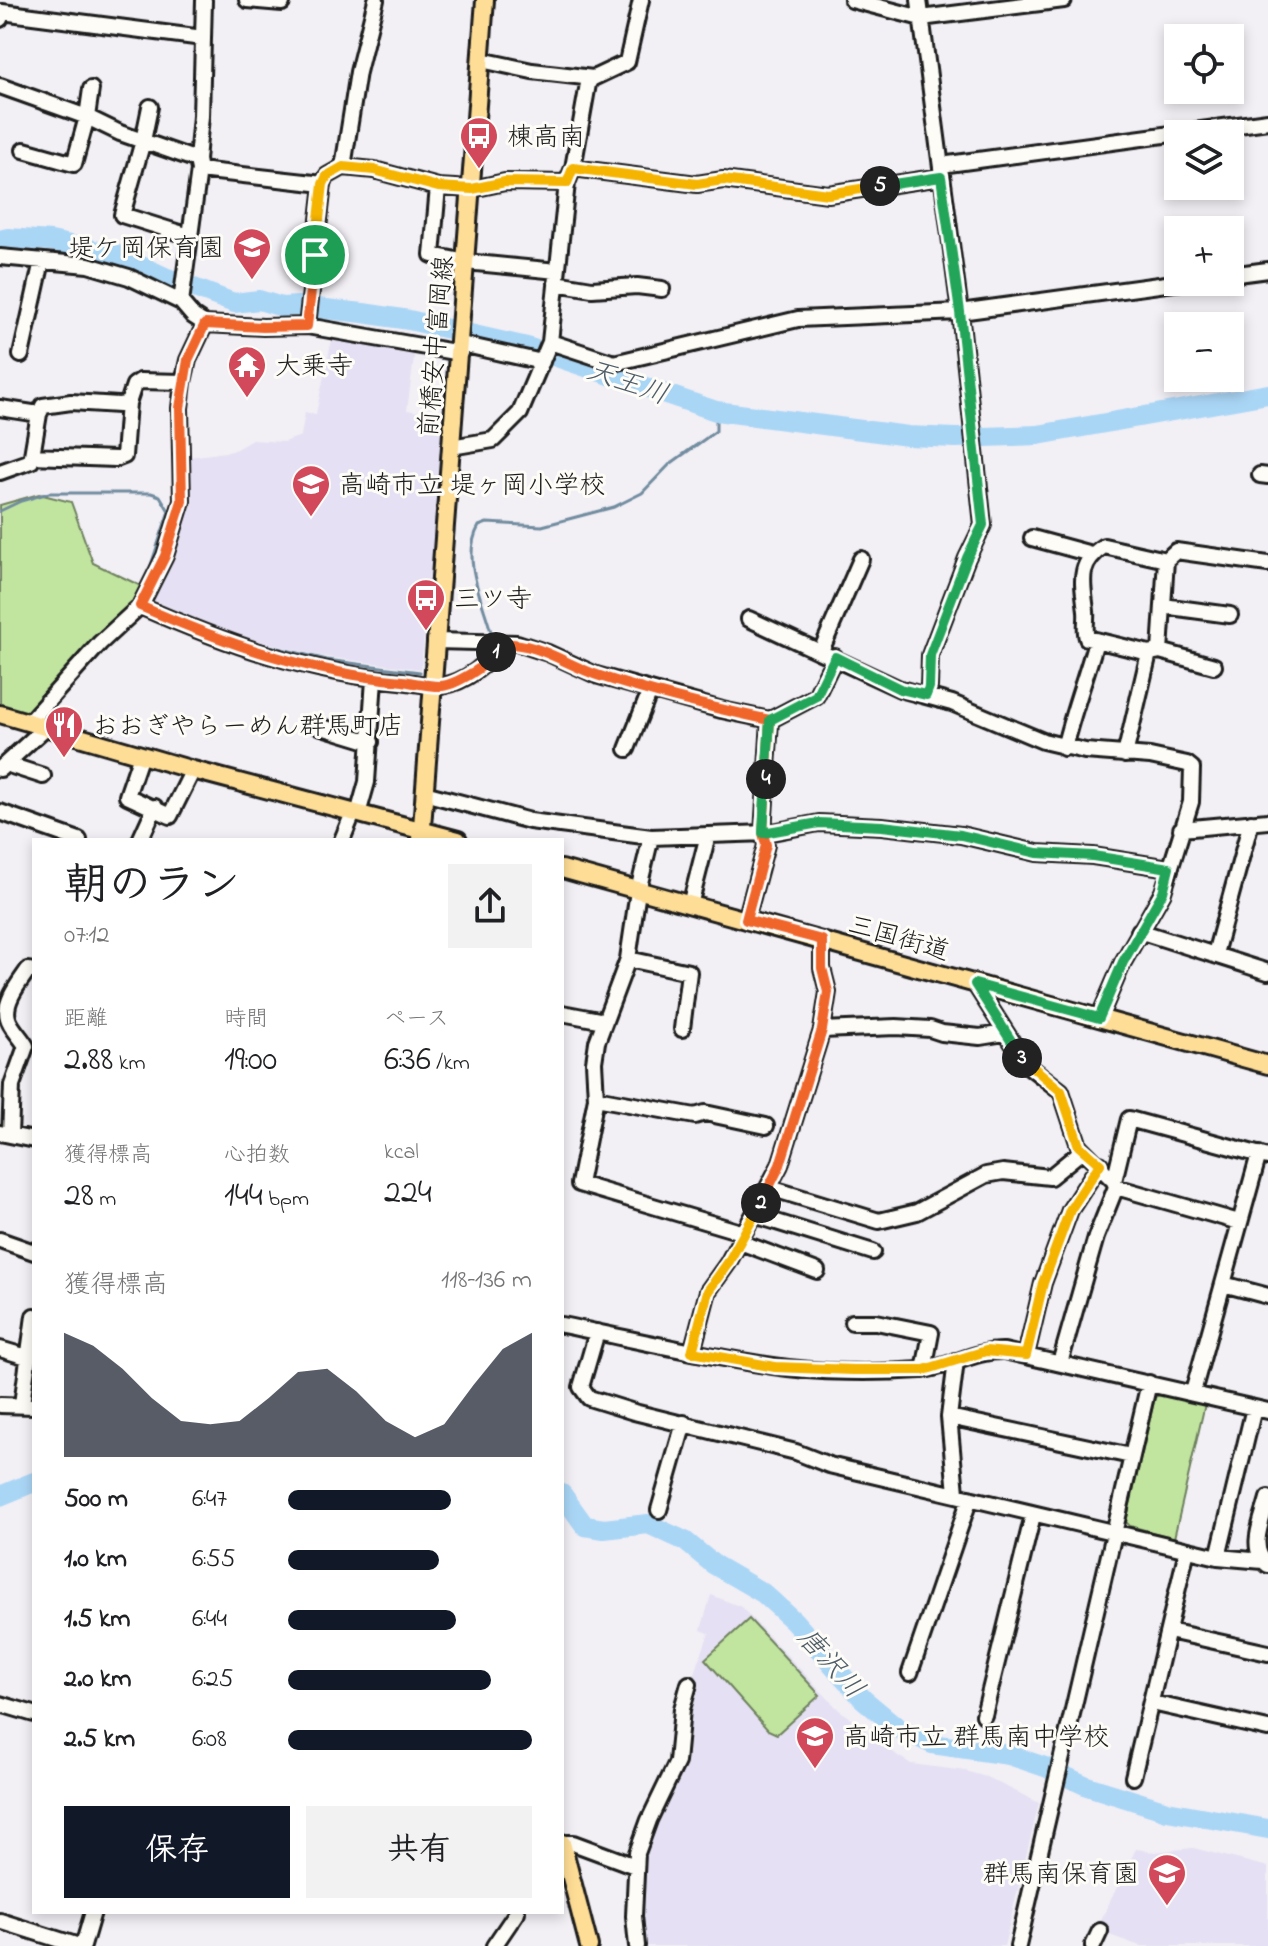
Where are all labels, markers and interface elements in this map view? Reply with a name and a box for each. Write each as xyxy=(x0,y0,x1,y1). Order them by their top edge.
map controls xyxy=(1164,24,1244,392)
button: locate xyxy=(1164,24,1244,104)
bus stop icon: 棟高南 xyxy=(458,115,500,170)
place label: 棟高南 xyxy=(507,120,585,158)
button: layers xyxy=(1164,120,1244,200)
pin: 5 xyxy=(860,166,900,206)
text: 5 xyxy=(874,170,886,202)
button: + xyxy=(1164,216,1244,296)
pin xyxy=(281,221,349,289)
school or university icon: 堤ケ岡保育園 xyxy=(231,226,273,281)
place label: 堤ケ岡保育園 xyxy=(68,231,224,269)
icon: arrive xyxy=(293,233,337,277)
street label: 前橋安中富岡線 xyxy=(411,254,465,439)
button: − xyxy=(1164,312,1244,392)
temple icon: 大乗寺 xyxy=(226,344,268,399)
place label: 大乗寺 xyxy=(275,349,353,387)
water label: 天王川 xyxy=(580,351,673,417)
school or university icon: 高崎市立 堤ヶ岡小学校 xyxy=(290,463,332,518)
place label: 高崎市立 堤ヶ岡小学校 xyxy=(339,468,606,506)
bus stop icon: 三ツ寺 xyxy=(405,577,447,632)
place label: 三ツ寺 xyxy=(454,582,532,620)
pin: 1 xyxy=(476,632,516,672)
text: 1 xyxy=(493,636,500,668)
restaurant icon: おおぎやらーめん群馬町店 xyxy=(43,704,85,759)
place label: おおぎやらーめん群馬町店 xyxy=(92,709,404,747)
pin: 4 xyxy=(746,759,786,799)
text: 4 xyxy=(761,763,771,795)
text: 朝のラン xyxy=(64,855,240,919)
button: share xyxy=(448,864,532,948)
street label: 三国街道 xyxy=(843,907,953,972)
text: 07:12 xyxy=(64,917,109,955)
text: 距離 xyxy=(64,1004,108,1036)
text: 時間 xyxy=(224,1004,268,1036)
text: ペース xyxy=(384,1004,449,1036)
text: 2.88 xyxy=(64,1036,113,1086)
text: 19:00 xyxy=(224,1036,277,1086)
text: 6:36 xyxy=(384,1036,431,1086)
pin: 3 xyxy=(1002,1038,1042,1078)
text: 3 xyxy=(1017,1042,1027,1074)
text: km xyxy=(113,1048,146,1080)
text: /km xyxy=(431,1048,470,1080)
text: kcal xyxy=(384,1137,419,1169)
text: 獲得標高 xyxy=(64,1140,152,1172)
text: 心拍数 xyxy=(224,1140,290,1172)
text: 224 xyxy=(384,1169,432,1219)
text: 28 xyxy=(64,1172,94,1222)
text: 144 xyxy=(224,1172,263,1222)
pin: 2 xyxy=(741,1183,781,1223)
text: m xyxy=(94,1184,116,1216)
text: bpm xyxy=(263,1184,309,1216)
text: 2 xyxy=(756,1187,766,1219)
text: 118–136 m xyxy=(441,1262,532,1300)
text: 獲得標高 xyxy=(64,1267,168,1305)
text: 500 m xyxy=(64,1481,128,1519)
text: 6:47 xyxy=(192,1481,227,1519)
text: 1.0 km xyxy=(64,1541,127,1579)
text: 6:55 xyxy=(192,1541,235,1579)
text: 1.5 km xyxy=(64,1601,131,1639)
text: 6:44 xyxy=(192,1601,227,1639)
water label: 唐沢川 xyxy=(786,1619,873,1709)
text: 2.0 km xyxy=(64,1661,132,1699)
text: 6:25 xyxy=(192,1661,233,1699)
school or university icon: 高崎市立 群馬南中学校 xyxy=(794,1715,836,1770)
place label: 高崎市立 群馬南中学校 xyxy=(843,1720,1110,1758)
text: 2.5 km xyxy=(64,1721,135,1759)
text: 6:08 xyxy=(192,1721,227,1759)
button: 保存 xyxy=(64,1806,290,1898)
button: 共有 xyxy=(306,1806,532,1898)
school or university icon: 群馬南保育園 xyxy=(1146,1852,1188,1907)
place label: 群馬南保育園 xyxy=(983,1857,1139,1895)

